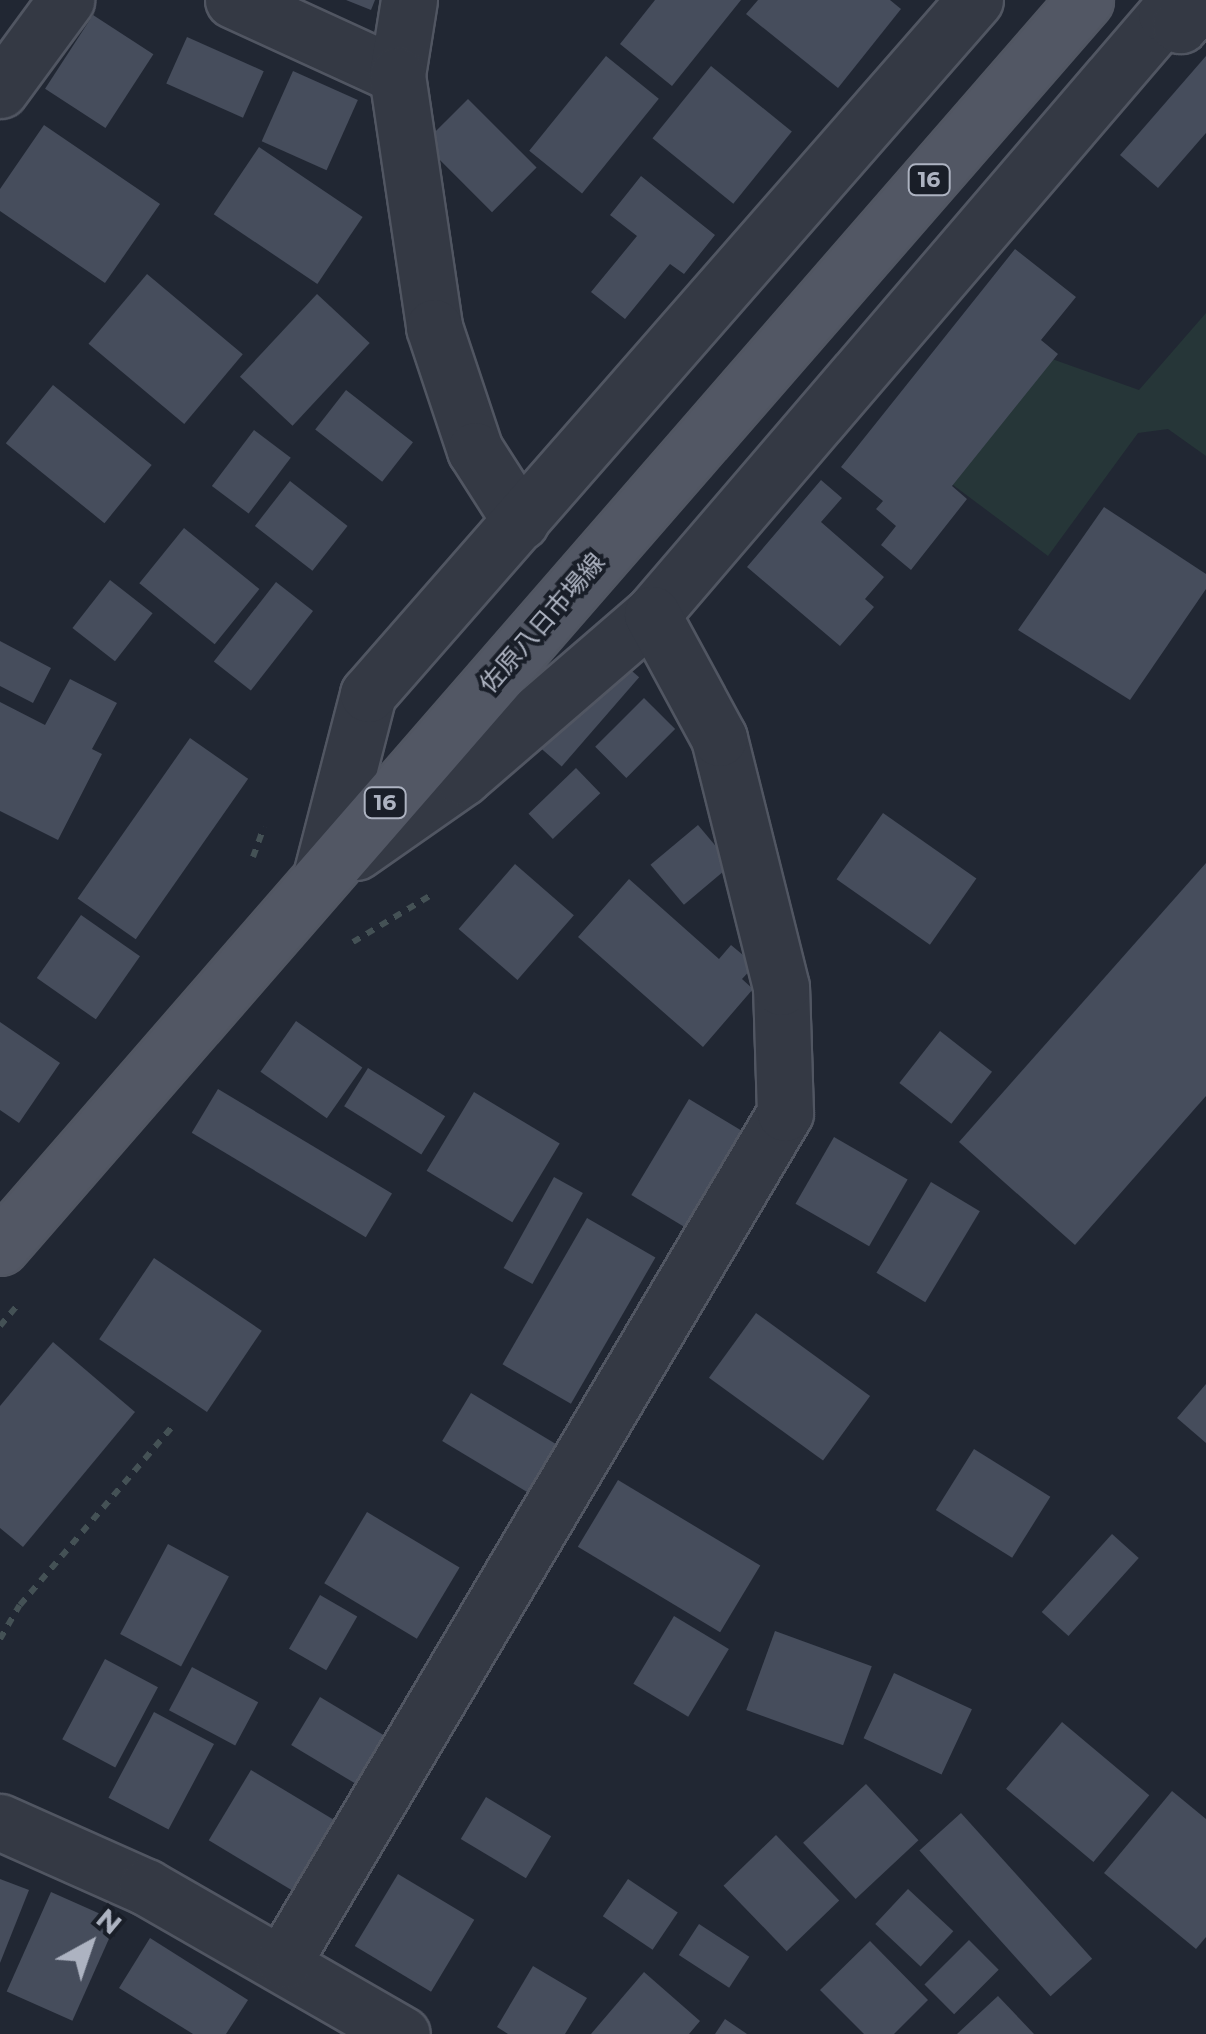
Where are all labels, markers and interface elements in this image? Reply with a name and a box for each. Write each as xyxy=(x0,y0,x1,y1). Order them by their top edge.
road number: 16 xyxy=(906,163,952,197)
street label: 佐原八日市場線 xyxy=(473,547,611,699)
road number: 16 xyxy=(362,786,408,820)
north arrow xyxy=(40,1894,140,1994)
text: N xyxy=(90,1901,129,1941)

